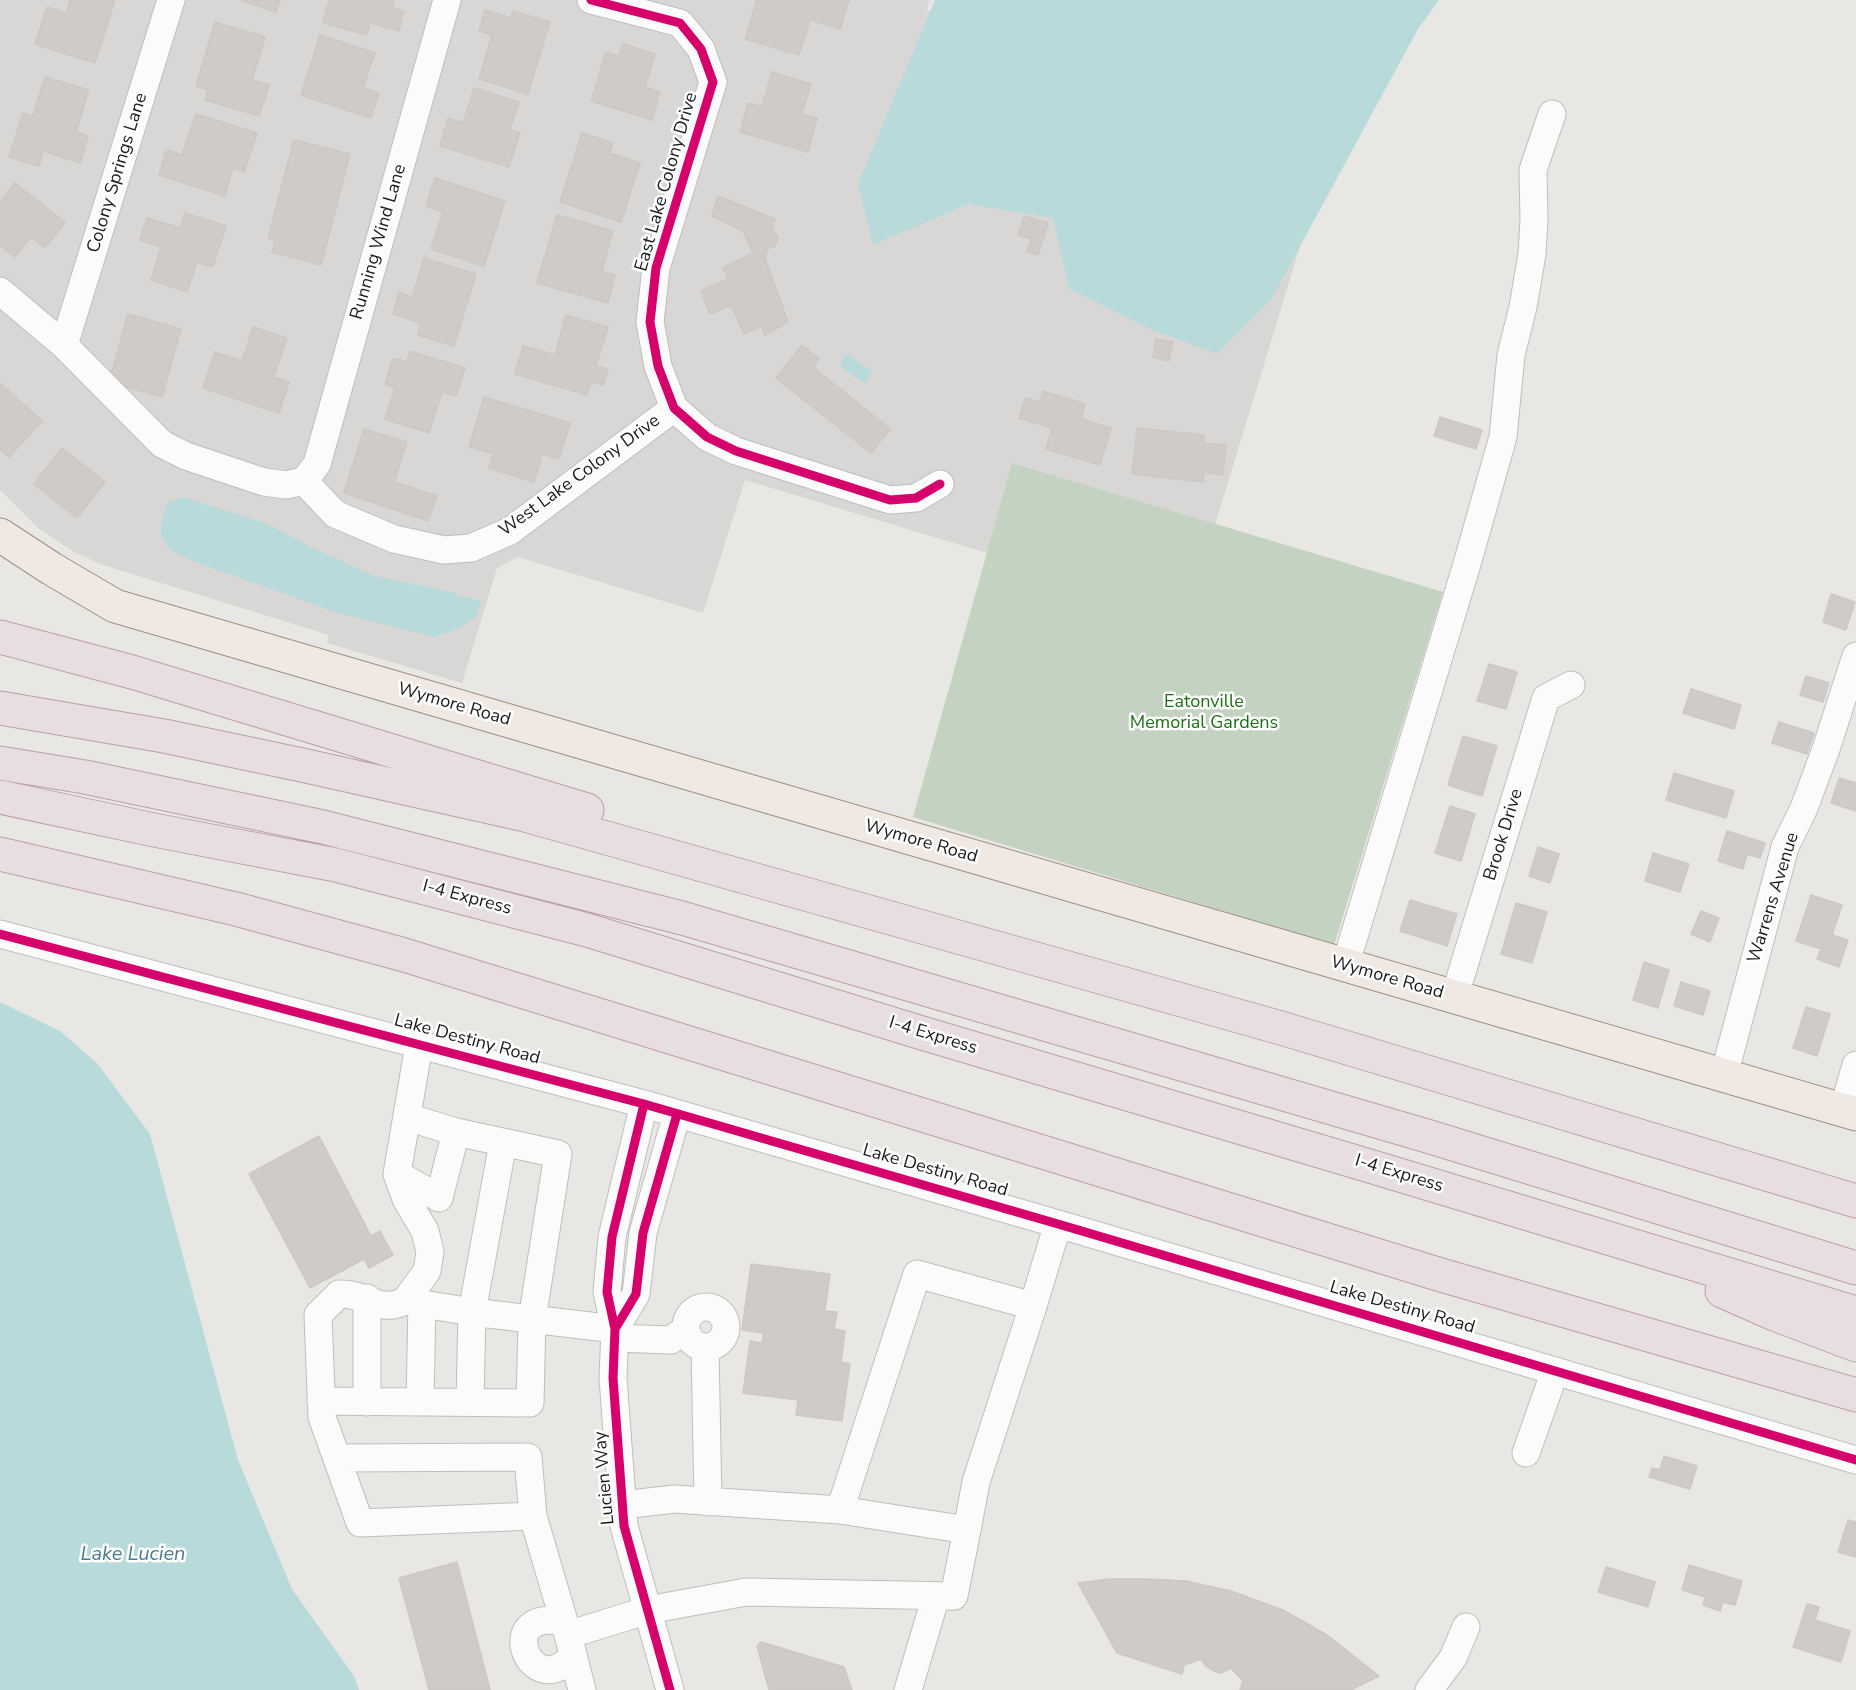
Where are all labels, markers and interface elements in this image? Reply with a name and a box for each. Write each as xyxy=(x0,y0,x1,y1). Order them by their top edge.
street label: Colony Springs Lane xyxy=(83,90,153,256)
street label: East Lake Colony Drive xyxy=(631,90,703,274)
street label: Running Wind Lane xyxy=(346,162,412,322)
street label: West Lake Colony Drive xyxy=(495,410,665,542)
street label: Wymore Road xyxy=(395,679,513,731)
park label: Eatonville Memorial Gardens xyxy=(1130,692,1278,734)
street label: Brook Drive xyxy=(1480,787,1528,883)
street label: Wymore Road xyxy=(862,816,980,868)
street label: Warrens Avenue xyxy=(1744,830,1804,966)
street label: I-4 Express xyxy=(420,876,514,920)
street label: Wymore Road xyxy=(1328,952,1446,1004)
street label: Lake Destiny Road xyxy=(392,1010,542,1070)
street label: I-4 Express xyxy=(886,1012,980,1060)
street label: Lake Destiny Road xyxy=(860,1140,1010,1202)
street label: I-4 Express xyxy=(1352,1150,1446,1198)
street label: Lake Destiny Road xyxy=(1327,1277,1477,1339)
street label: Lucien Way xyxy=(590,1430,620,1526)
water label: Lake Lucien xyxy=(81,1543,185,1567)

